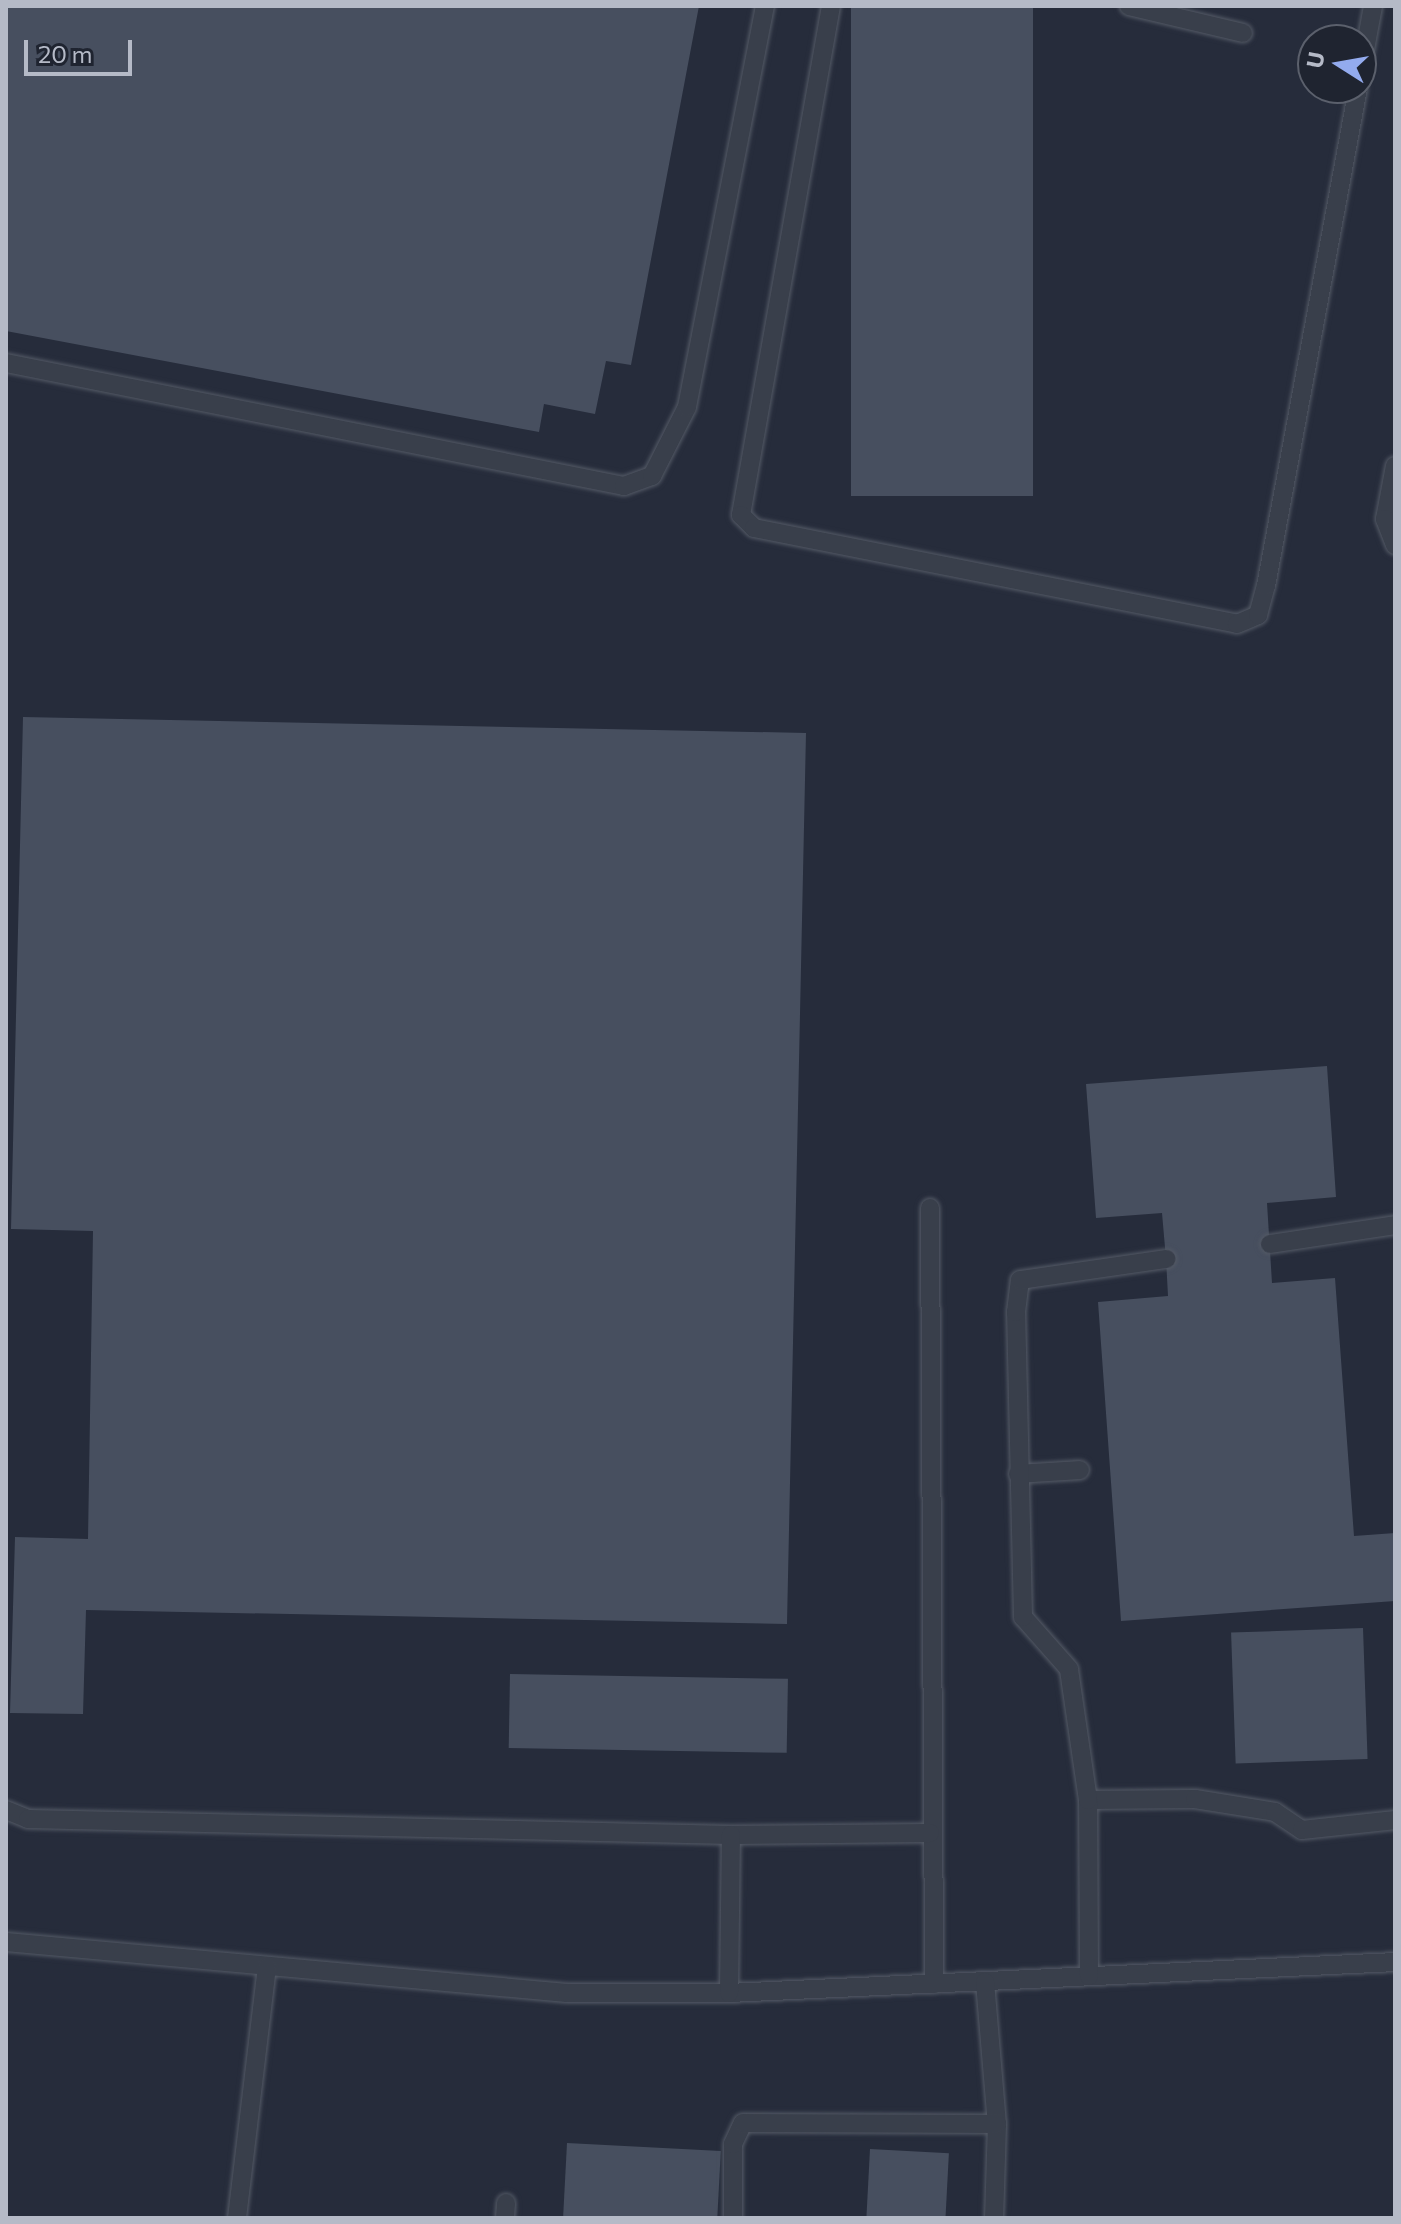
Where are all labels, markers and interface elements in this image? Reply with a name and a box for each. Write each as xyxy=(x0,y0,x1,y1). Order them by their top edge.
scale bar xyxy=(28,24,136,74)
north arrow xyxy=(1297,24,1377,104)
text: 20 m xyxy=(38,39,92,68)
text: U xyxy=(1300,49,1330,70)

